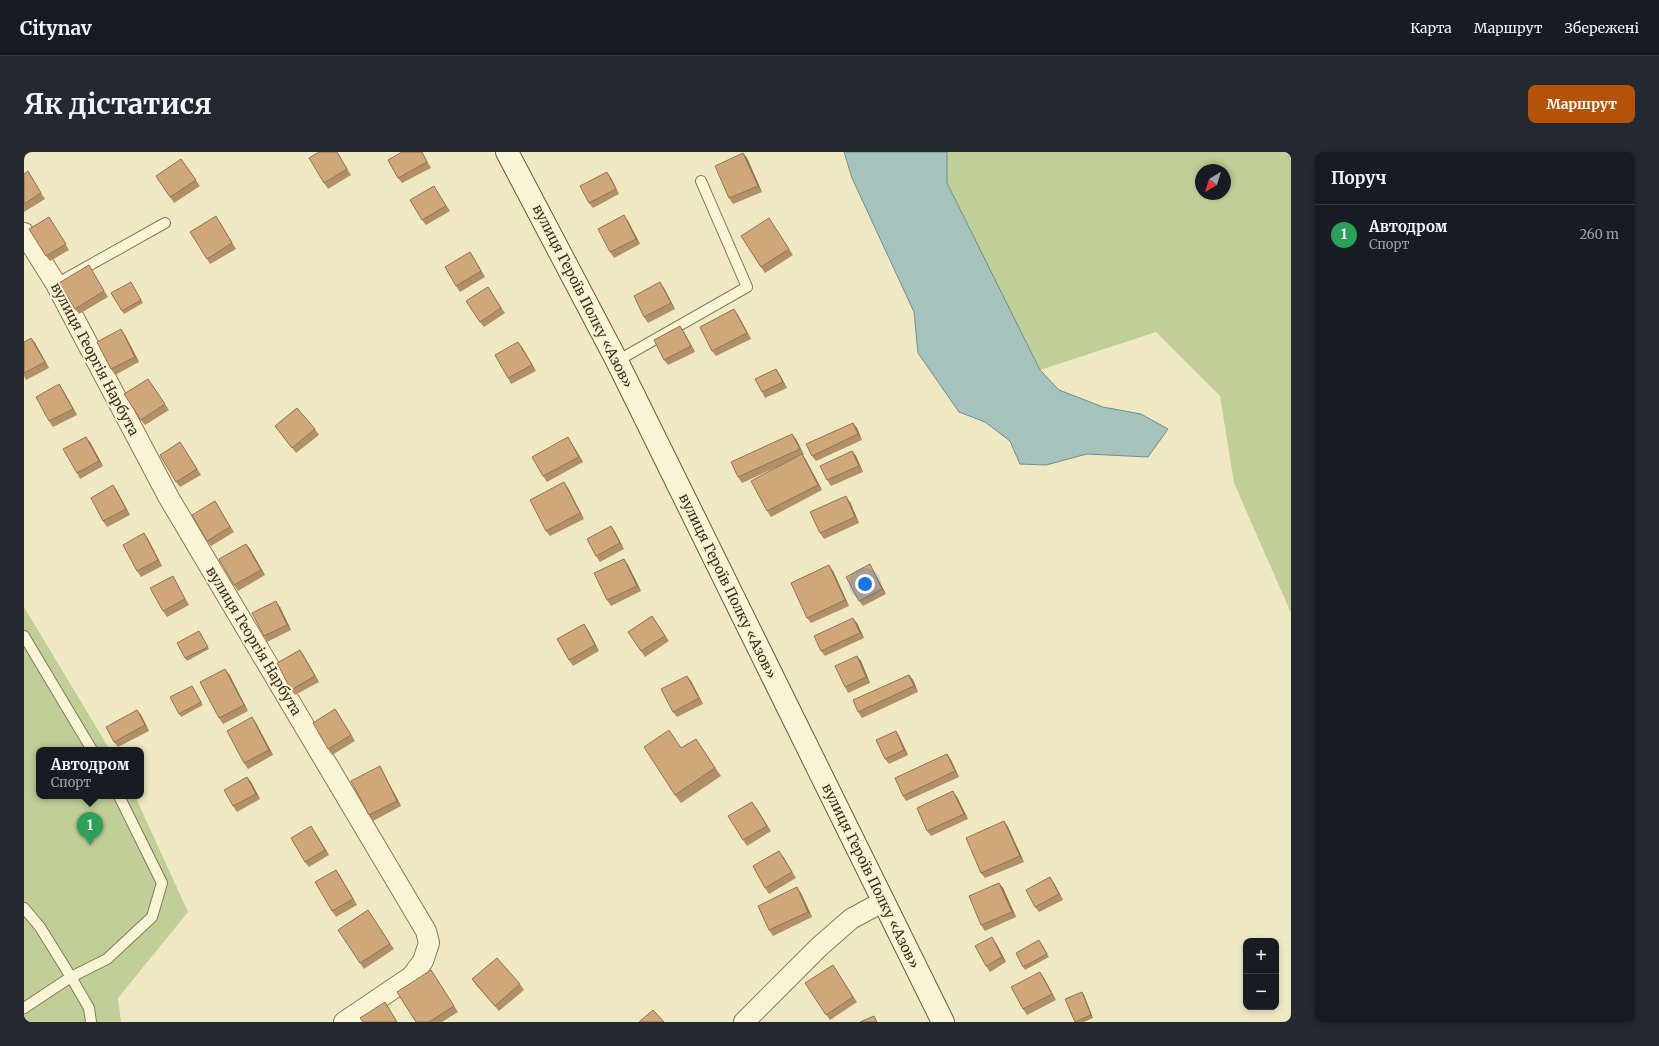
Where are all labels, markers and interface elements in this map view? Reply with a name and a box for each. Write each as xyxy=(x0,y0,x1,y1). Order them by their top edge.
text: Citynav xyxy=(20,16,92,40)
text: Карта xyxy=(1410,19,1452,37)
text: Маршрут xyxy=(1474,19,1543,37)
text: Збережені xyxy=(1565,19,1639,37)
button: Маршрут xyxy=(1528,85,1635,123)
text: Як дістатися xyxy=(24,86,212,122)
north arrow xyxy=(1195,164,1231,200)
text: Поруч xyxy=(1331,167,1387,189)
street label: вулиця Героїв Полку «Азов» xyxy=(529,201,637,391)
text: Автодром xyxy=(1369,217,1447,236)
text: 1 xyxy=(1341,226,1347,243)
text: 260 m xyxy=(1579,226,1619,243)
text: Спорт xyxy=(1369,236,1409,253)
street label: вулиця Георгія Нарбута xyxy=(47,279,143,439)
street label: вулиця Героїв Полку «Азов» xyxy=(675,490,781,682)
street label: вулиця Георгія Нарбута xyxy=(202,563,306,719)
your location xyxy=(855,574,875,594)
popup xyxy=(36,747,144,799)
text: Автодром xyxy=(51,755,129,774)
text: Спорт xyxy=(51,774,91,791)
street label: вулиця Героїв Полку «Азов» xyxy=(818,780,924,972)
pin: 1 xyxy=(77,812,103,845)
map controls xyxy=(1243,938,1279,1010)
button: + xyxy=(1243,938,1279,974)
button: − xyxy=(1243,974,1279,1010)

